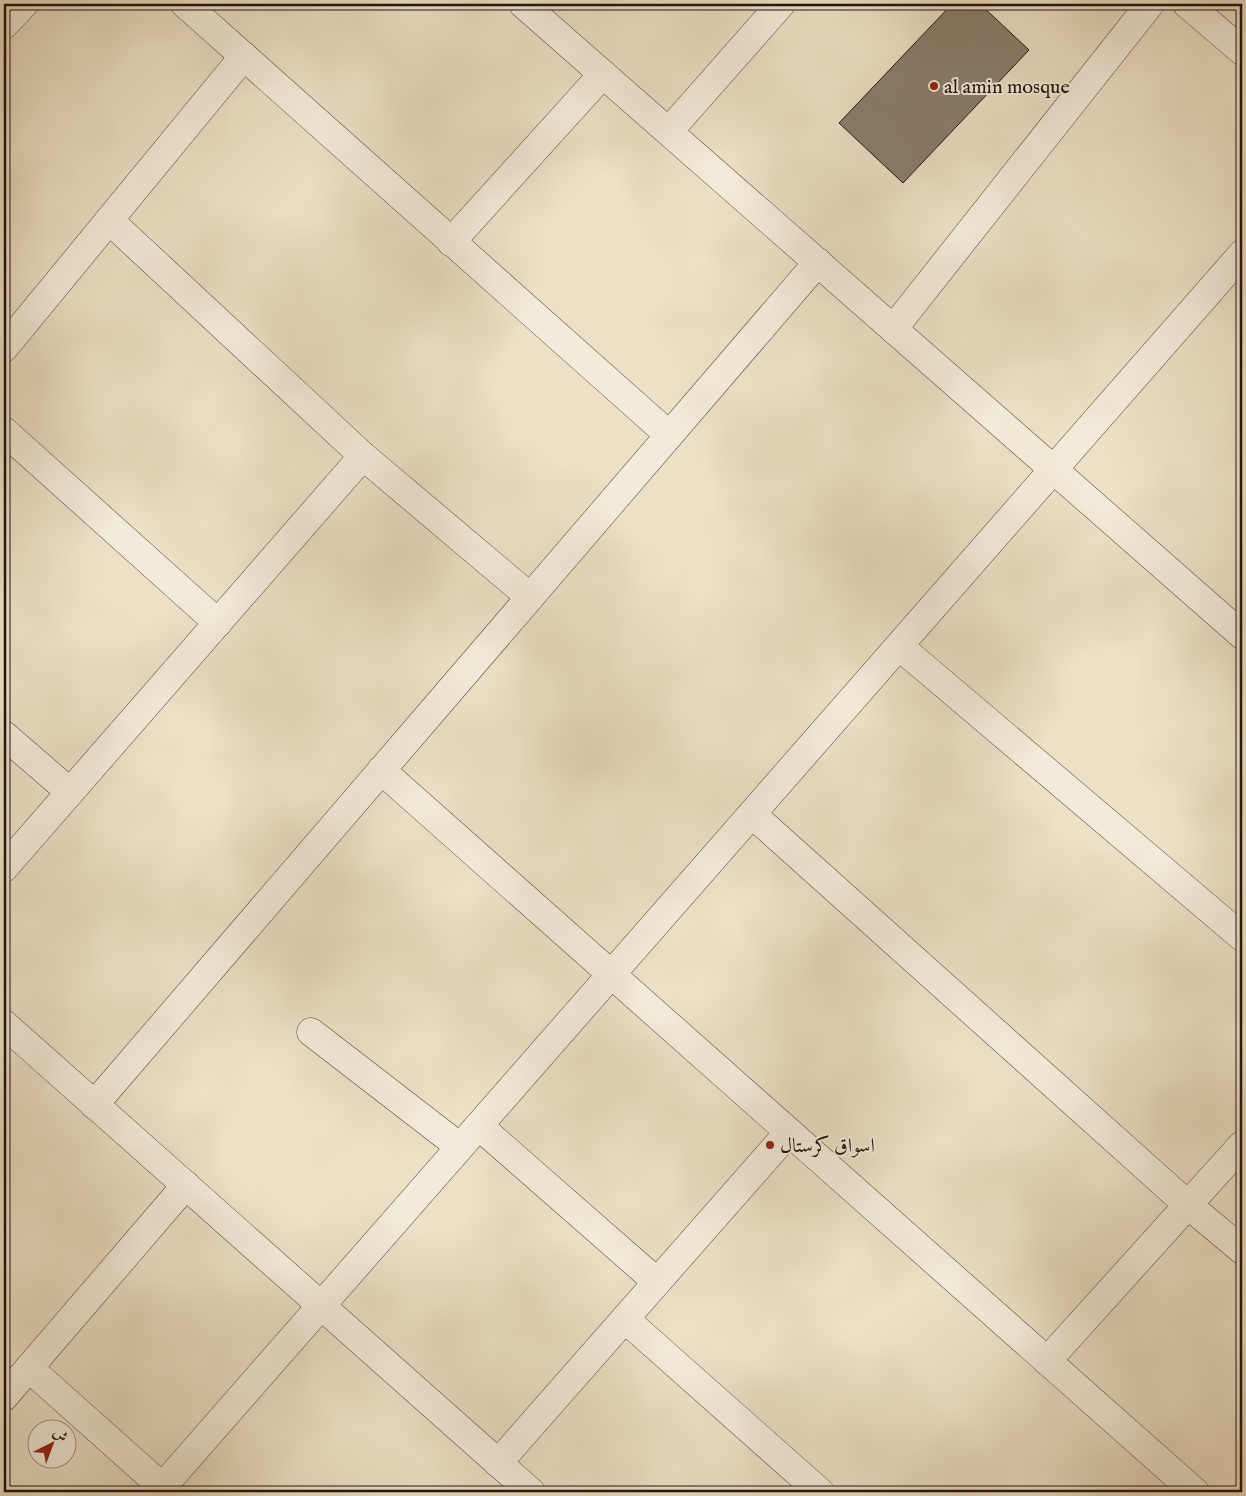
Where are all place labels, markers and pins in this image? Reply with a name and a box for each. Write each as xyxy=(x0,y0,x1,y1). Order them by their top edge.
place label: al amin mosque xyxy=(944,75,1070,100)
marker: al amin mosque xyxy=(928,80,940,92)
place label: اسواق كرستال xyxy=(780,1134,875,1159)
marker: اسواق كرستال xyxy=(764,1139,776,1151)

